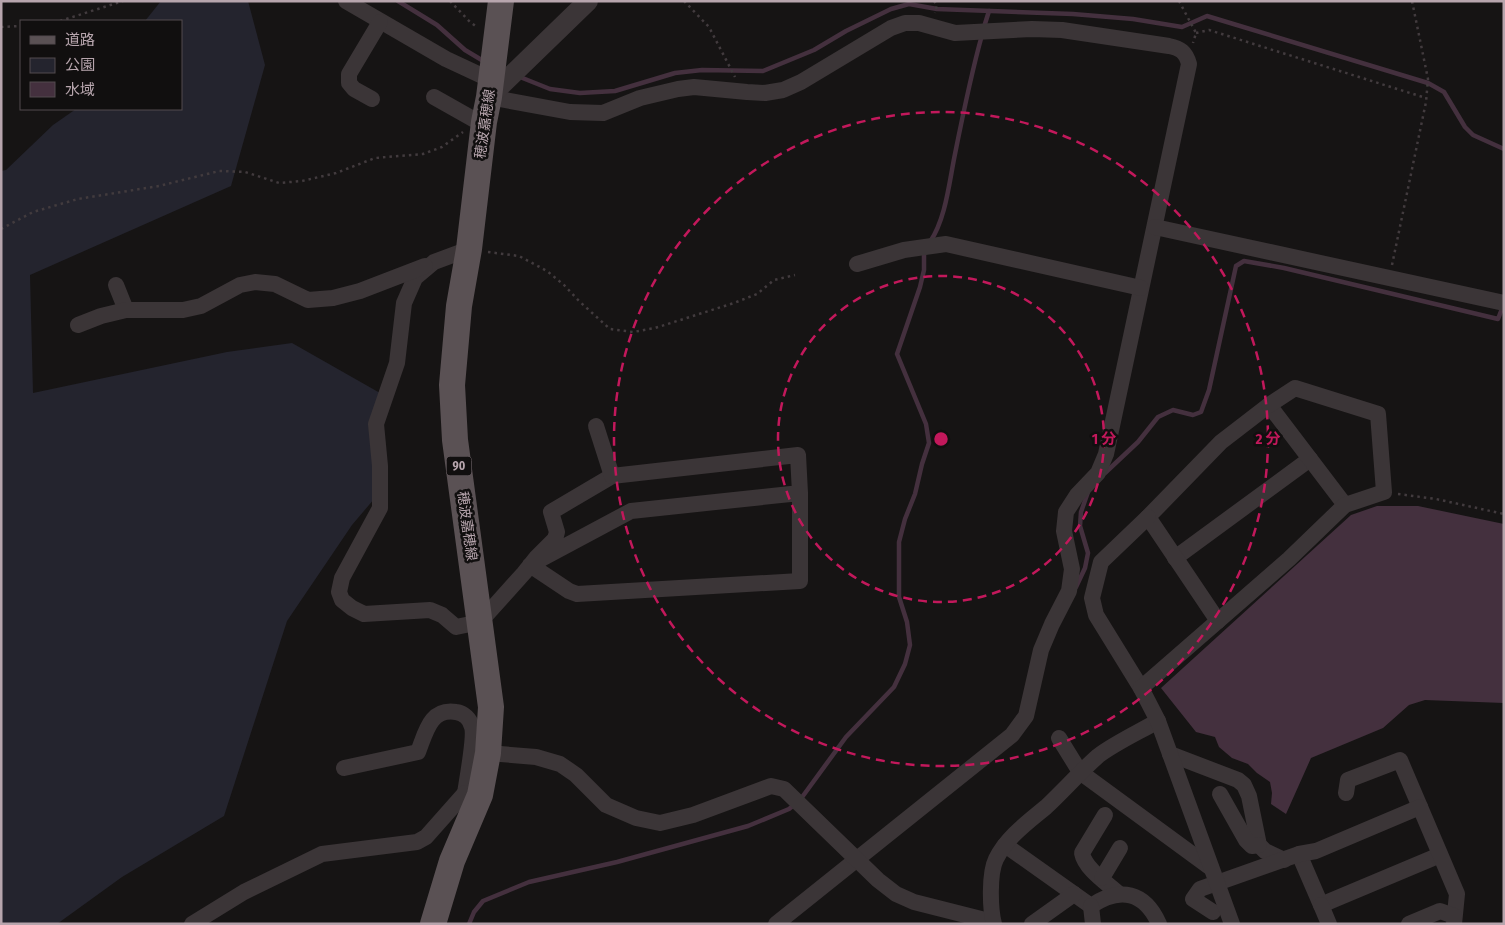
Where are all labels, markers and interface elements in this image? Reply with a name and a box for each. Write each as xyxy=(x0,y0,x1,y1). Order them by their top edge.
legend xyxy=(20,20,182,110)
text: 道路 xyxy=(65,31,95,49)
text: 公園 xyxy=(65,56,95,74)
text: 水域 xyxy=(65,81,95,99)
street label: 穂波嘉穂線 xyxy=(472,88,498,160)
centre of rings xyxy=(932,430,950,448)
text: 1 分 xyxy=(1092,430,1116,448)
text: 2 分 xyxy=(1254,430,1281,448)
road number: 90 xyxy=(446,456,472,476)
street label: 穂波嘉穂線 xyxy=(454,490,480,562)

